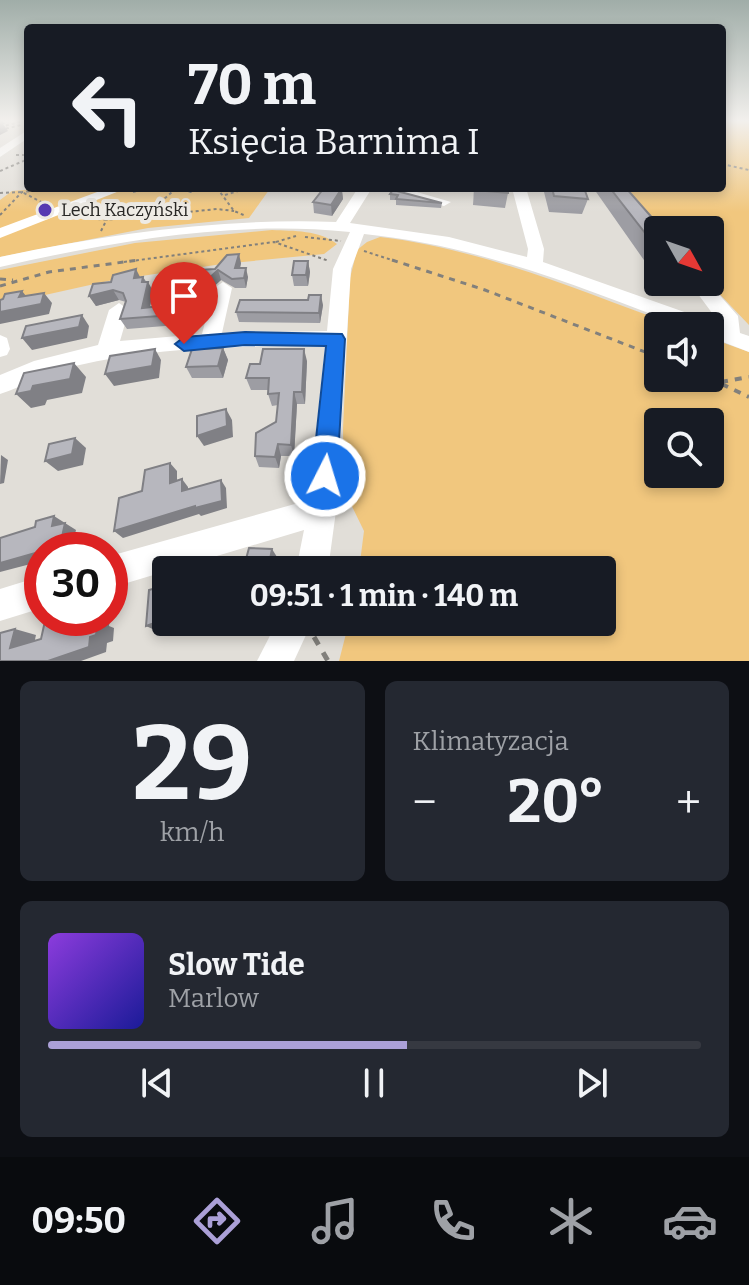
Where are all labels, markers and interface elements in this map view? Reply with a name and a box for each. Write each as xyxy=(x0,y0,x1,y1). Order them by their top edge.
text: 70 m xyxy=(188,52,316,119)
icon: left xyxy=(56,56,160,160)
text: Księcia Barnima I xyxy=(188,120,480,164)
place label: Lech Kaczyński xyxy=(61,199,188,221)
marker: Lech Kaczyński xyxy=(36,201,54,219)
north arrow xyxy=(644,216,724,296)
map controls xyxy=(644,216,724,488)
pin xyxy=(150,262,218,344)
icon: arrive xyxy=(162,274,206,318)
button: sound xyxy=(644,312,724,392)
button: search xyxy=(644,408,724,488)
position arrow xyxy=(283,434,367,518)
speed limit sign: 30 xyxy=(24,532,128,636)
text: 09:51 · 1 min · 140 m xyxy=(250,578,518,614)
text: 29 xyxy=(132,702,252,827)
text: Klimatyzacja xyxy=(413,726,569,757)
text: 20° xyxy=(507,766,605,838)
text: − xyxy=(413,776,437,829)
text: + xyxy=(676,776,701,829)
text: km/h xyxy=(160,817,224,848)
text: Slow Tide xyxy=(168,947,305,983)
text: Marlow xyxy=(168,983,259,1014)
icon: previous xyxy=(135,1061,179,1105)
icon: pause xyxy=(352,1061,396,1105)
icon: next xyxy=(570,1061,614,1105)
icon: directions xyxy=(189,1193,245,1249)
icon: music xyxy=(307,1193,363,1249)
icon: phone xyxy=(425,1193,481,1249)
icon: climate xyxy=(543,1193,599,1249)
icon: car xyxy=(662,1193,718,1249)
text: 09:50 xyxy=(31,1199,126,1243)

